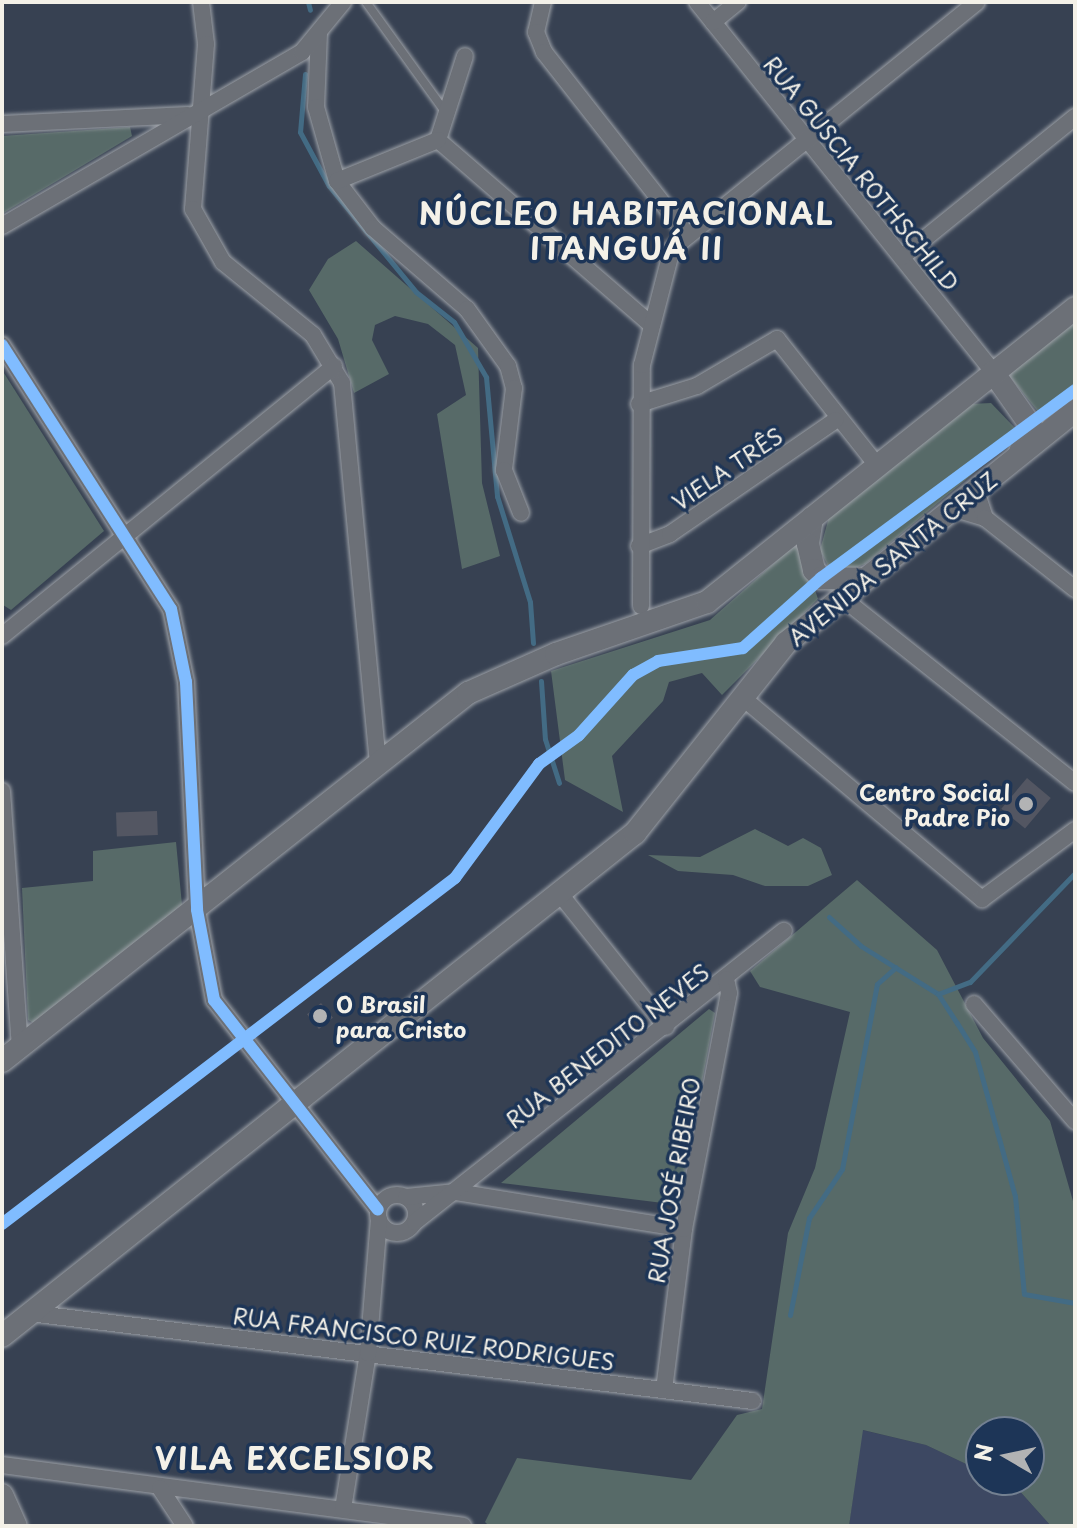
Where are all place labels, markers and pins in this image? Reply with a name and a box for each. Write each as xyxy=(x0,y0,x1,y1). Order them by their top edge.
place label: Centro Social Padre Pio xyxy=(857,778,1010,830)
marker: Centro Social Padre Pio xyxy=(1017,795,1035,813)
place label: O Brasil para Cristo xyxy=(336,990,466,1042)
marker: O Brasil para Cristo xyxy=(311,1007,329,1025)

